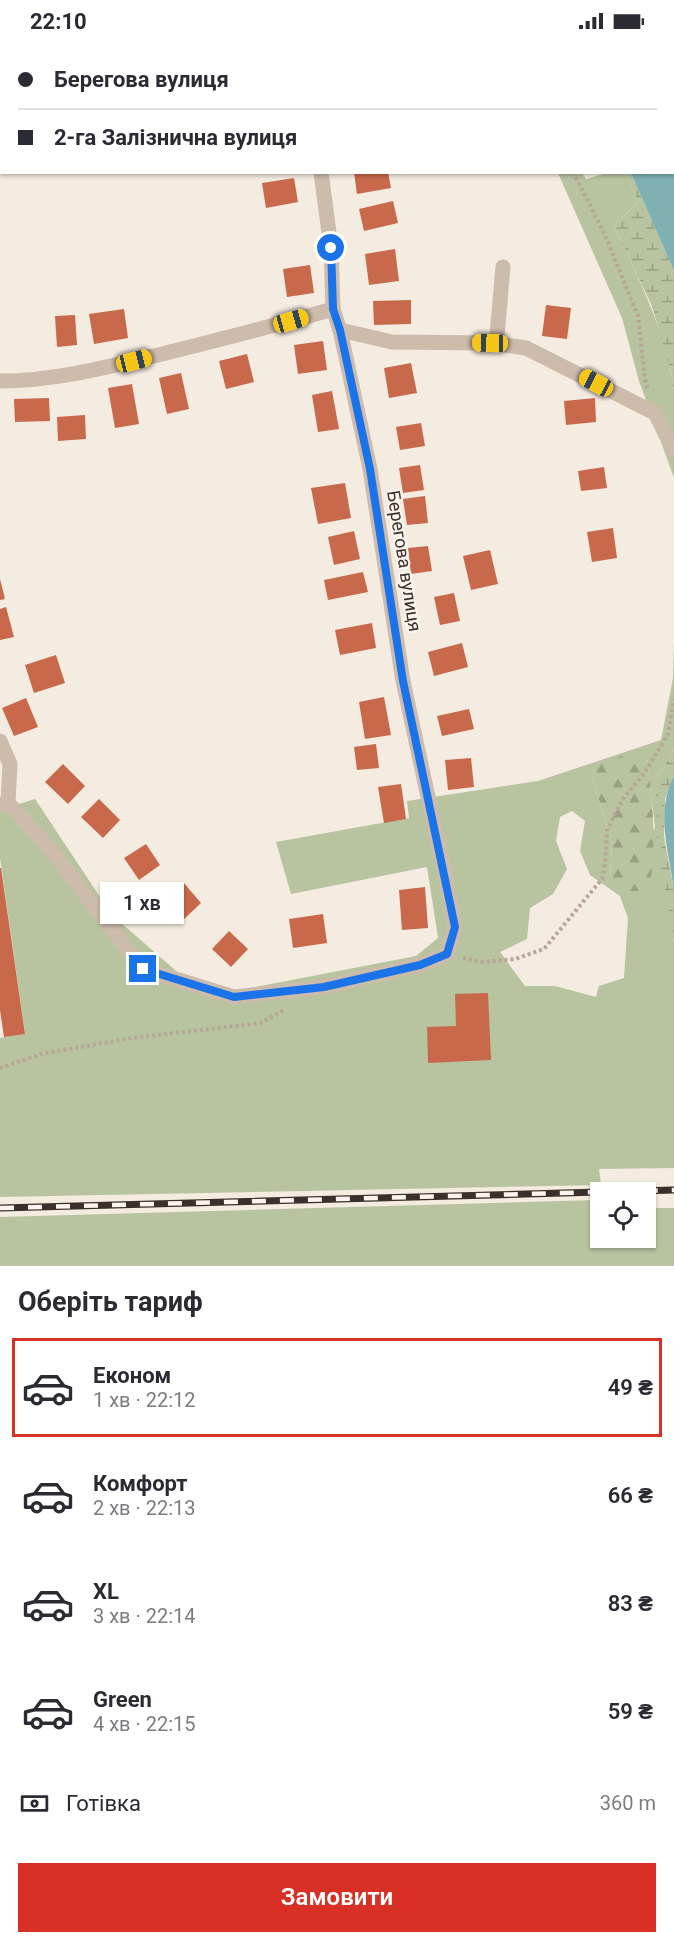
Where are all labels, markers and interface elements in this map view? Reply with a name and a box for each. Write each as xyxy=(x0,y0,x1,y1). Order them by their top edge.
text: 22:10 xyxy=(30,9,87,34)
text: Берегова вулиця xyxy=(54,67,229,92)
text: 2-га Залізнична вулиця xyxy=(54,125,297,150)
route start xyxy=(317,234,344,261)
car xyxy=(271,307,311,335)
car xyxy=(472,334,508,352)
car xyxy=(114,348,154,374)
car xyxy=(576,367,616,399)
street label: Берегова вулиця xyxy=(383,489,426,633)
callout: 1 хв xyxy=(101,882,185,924)
text: 1 хв xyxy=(123,891,161,915)
route end xyxy=(129,955,156,982)
map controls xyxy=(590,1182,656,1248)
button: locate xyxy=(590,1182,656,1248)
text: Оберіть тариф xyxy=(18,1286,203,1318)
icon: car xyxy=(21,1361,75,1415)
text: Економ xyxy=(93,1363,171,1388)
text: 49 ₴ xyxy=(608,1375,653,1400)
text: 1 хв · 22:12 xyxy=(93,1388,196,1412)
icon: car xyxy=(21,1469,75,1523)
text: Комфорт xyxy=(93,1471,188,1496)
text: 66 ₴ xyxy=(608,1483,653,1508)
text: 2 хв · 22:13 xyxy=(93,1496,196,1520)
icon: car xyxy=(21,1577,75,1631)
text: XL xyxy=(93,1579,119,1604)
text: 83 ₴ xyxy=(608,1591,653,1616)
text: 3 хв · 22:14 xyxy=(93,1604,196,1628)
icon: car xyxy=(21,1685,75,1739)
text: Green xyxy=(93,1687,152,1712)
text: 59 ₴ xyxy=(608,1699,653,1724)
text: 4 хв · 22:15 xyxy=(93,1712,196,1736)
icon: cash xyxy=(18,1787,51,1820)
text: Готівка xyxy=(66,1791,141,1816)
text: 360 m xyxy=(600,1791,656,1815)
button: Замовити xyxy=(18,1863,656,1932)

